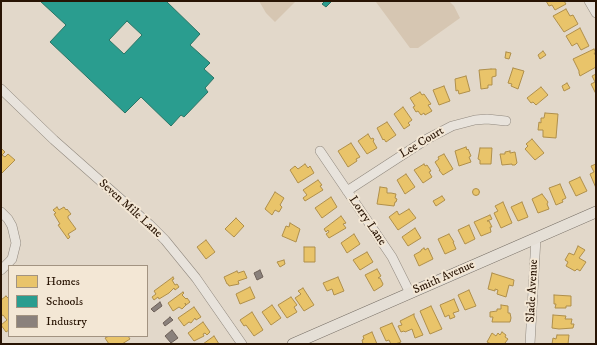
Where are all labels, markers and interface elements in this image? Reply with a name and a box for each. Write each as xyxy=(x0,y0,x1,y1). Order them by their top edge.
street label: Lee Court xyxy=(397,124,447,162)
street label: Seven Mile Lane xyxy=(95,177,165,241)
street label: Lorry Lane xyxy=(345,194,389,248)
street label: Smith Avenue xyxy=(411,258,477,298)
street label: Slade Avenue xyxy=(524,259,542,323)
legend xyxy=(8,265,148,337)
text: Homes xyxy=(46,274,80,289)
text: Schools xyxy=(46,294,83,309)
text: Industry xyxy=(46,314,87,329)

